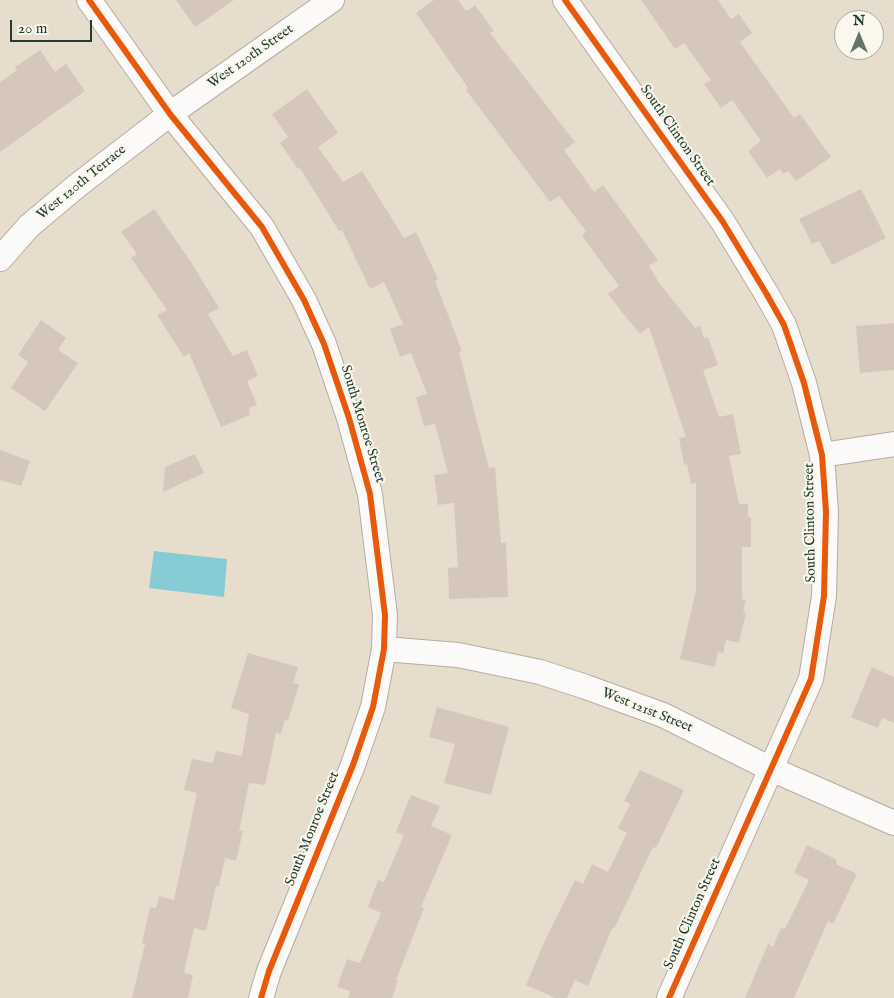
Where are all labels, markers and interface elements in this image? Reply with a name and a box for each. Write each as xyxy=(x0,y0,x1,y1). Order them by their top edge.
scale bar xyxy=(12,10,95,42)
north arrow xyxy=(834,10,884,60)
text: N xyxy=(853,12,865,30)
text: 20 m xyxy=(18,19,47,38)
street label: West 120th Street xyxy=(205,21,297,93)
street label: South Clinton Street xyxy=(636,82,718,190)
street label: West 120th Terrace xyxy=(34,142,130,224)
street label: South Monroe Street xyxy=(336,363,388,485)
street label: South Clinton Street xyxy=(802,463,820,583)
street label: West 121st Street xyxy=(599,685,695,737)
street label: South Monroe Street xyxy=(282,769,344,889)
street label: South Clinton Street xyxy=(661,856,725,972)

